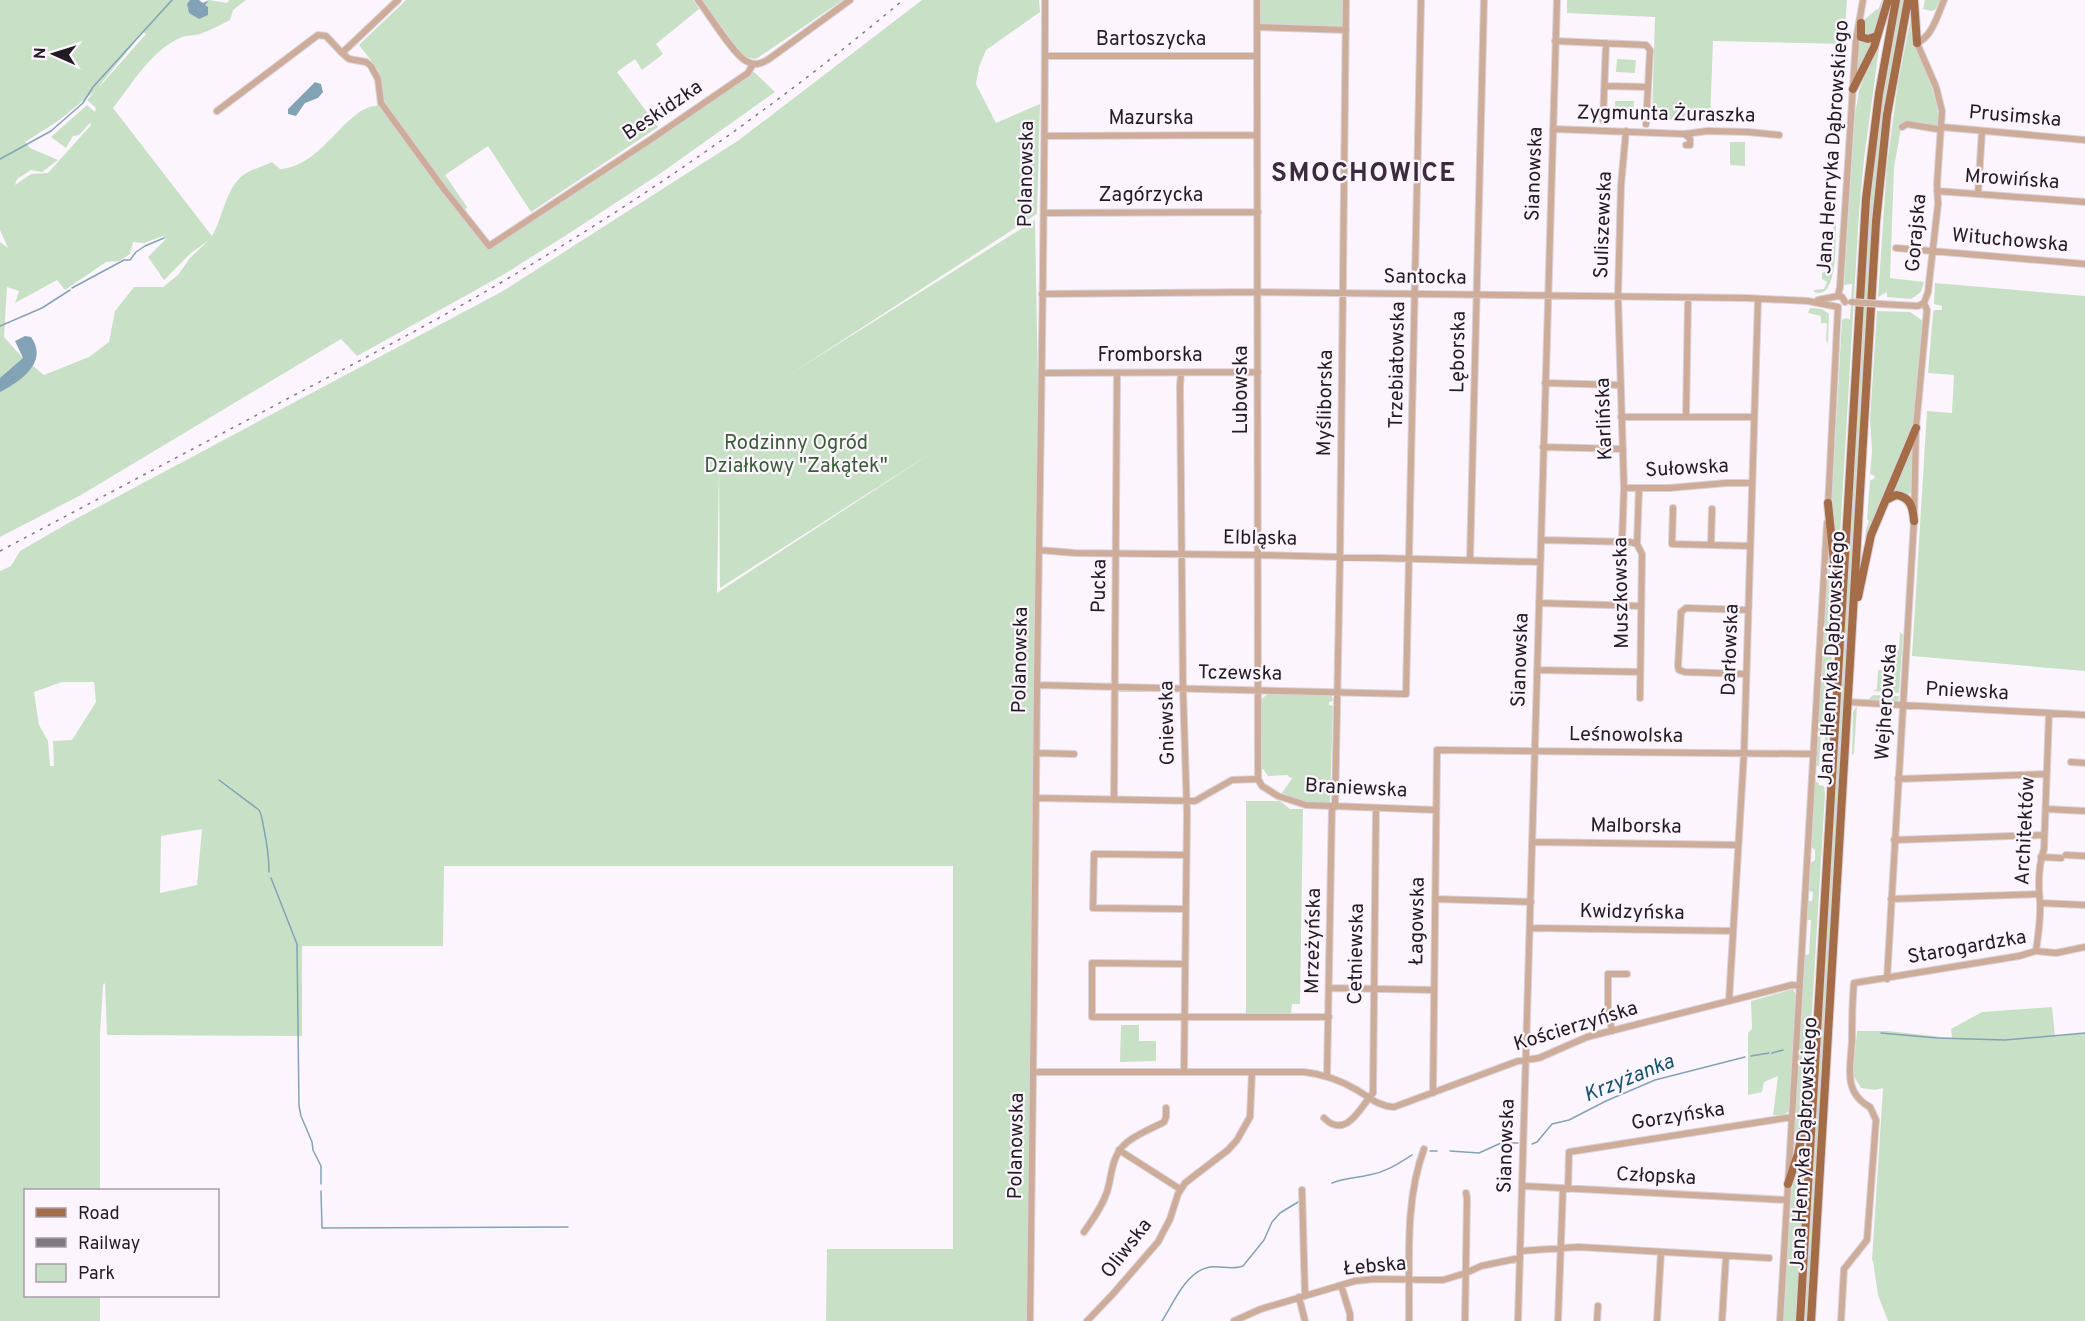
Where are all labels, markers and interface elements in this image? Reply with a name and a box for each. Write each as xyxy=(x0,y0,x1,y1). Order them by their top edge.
street label: Jana Henryka Dąbrowskiego xyxy=(1812,19,1856,275)
north arrow xyxy=(24,24,84,84)
street label: Bartoszycka xyxy=(1096,27,1206,53)
text: N xyxy=(31,47,51,60)
street label: Beskidzka xyxy=(618,75,708,147)
street label: Zygmunta Żuraszka xyxy=(1576,99,1756,130)
street label: Prusimska xyxy=(1968,100,2062,134)
street label: Mazurska xyxy=(1108,106,1194,132)
street label: Polanowska xyxy=(1013,120,1041,228)
street label: Sianowska xyxy=(1520,126,1550,222)
district label: SMOCHOWICE xyxy=(1271,158,1457,191)
street label: Mrowińska xyxy=(1964,164,2060,196)
street label: Suliszewska xyxy=(1589,171,1619,279)
street label: Zagórzycka xyxy=(1099,183,1203,209)
street label: Gorajska xyxy=(1901,193,1933,273)
street label: Wituchowska xyxy=(1951,223,2069,259)
street label: Santocka xyxy=(1383,264,1467,292)
street label: Trzebiatowska xyxy=(1384,301,1412,429)
street label: Lęborska xyxy=(1445,311,1473,393)
street label: Fromborska xyxy=(1097,343,1203,369)
street label: Lubowska xyxy=(1229,345,1255,435)
street label: Myśliborska xyxy=(1312,349,1340,457)
street label: Karlińska xyxy=(1591,377,1619,461)
park label: Rodzinny Ogród Działkowy "Zakątek" xyxy=(704,431,888,480)
street label: Sułowska xyxy=(1645,454,1729,484)
street label: Elbląska xyxy=(1223,525,1297,553)
street label: Jana Henryka Dąbrowskiego xyxy=(1813,530,1853,786)
street label: Muszkowska xyxy=(1608,537,1636,649)
street label: Pucka xyxy=(1087,559,1113,613)
street label: Darłowska xyxy=(1716,603,1746,697)
street label: Polanowska xyxy=(1007,606,1035,714)
street label: Sianowska xyxy=(1506,612,1536,708)
street label: Wejherowska xyxy=(1870,643,1904,761)
street label: Tczewska xyxy=(1198,660,1282,688)
street label: Pniewska xyxy=(1925,677,2009,707)
street label: Gniewska xyxy=(1154,680,1182,766)
street label: Leśnowolska xyxy=(1569,722,1683,750)
street label: Braniewska xyxy=(1304,773,1408,805)
street label: Architektów xyxy=(2010,776,2042,886)
street label: Malborska xyxy=(1590,813,1682,841)
street label: Łagowska xyxy=(1404,877,1432,965)
street label: Mrzeżyńska xyxy=(1300,888,1328,994)
street label: Kwidzyńska xyxy=(1579,899,1685,927)
street label: Cetniewska xyxy=(1343,903,1371,1005)
street label: Starogardzka xyxy=(1906,925,2028,971)
street label: Kościerzyńska xyxy=(1511,996,1641,1058)
street label: Jana Henryka Dąbrowskiego xyxy=(1785,1016,1825,1272)
water label: Krzyżanka xyxy=(1580,1049,1678,1109)
street label: Polanowska xyxy=(1003,1092,1031,1200)
street label: Gorzyńska xyxy=(1629,1097,1727,1137)
street label: Sianowska xyxy=(1492,1098,1522,1194)
street label: Człopska xyxy=(1615,1162,1697,1192)
legend xyxy=(24,1189,219,1297)
text: Road xyxy=(78,1203,120,1226)
street label: Oliwska xyxy=(1095,1214,1159,1284)
text: Railway xyxy=(78,1233,140,1256)
street label: Łebska xyxy=(1342,1251,1408,1283)
text: Park xyxy=(78,1263,115,1286)

